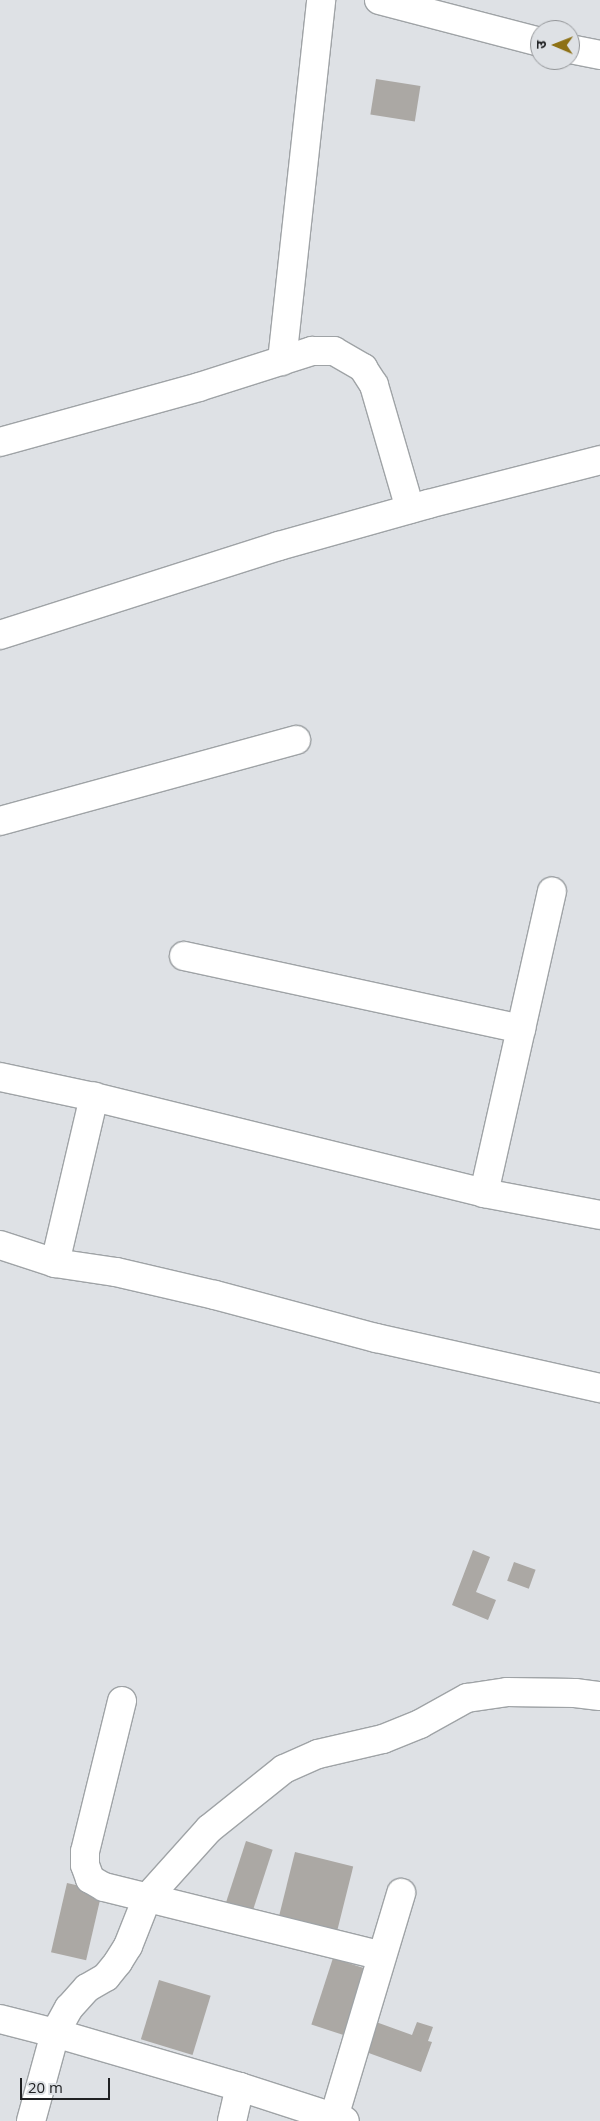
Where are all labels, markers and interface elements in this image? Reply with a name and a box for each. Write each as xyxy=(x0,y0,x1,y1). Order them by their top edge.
north arrow xyxy=(530,20,580,70)
text: उ xyxy=(531,40,550,49)
scale bar xyxy=(22,2068,112,2100)
text: 20 m xyxy=(28,2077,63,2097)

